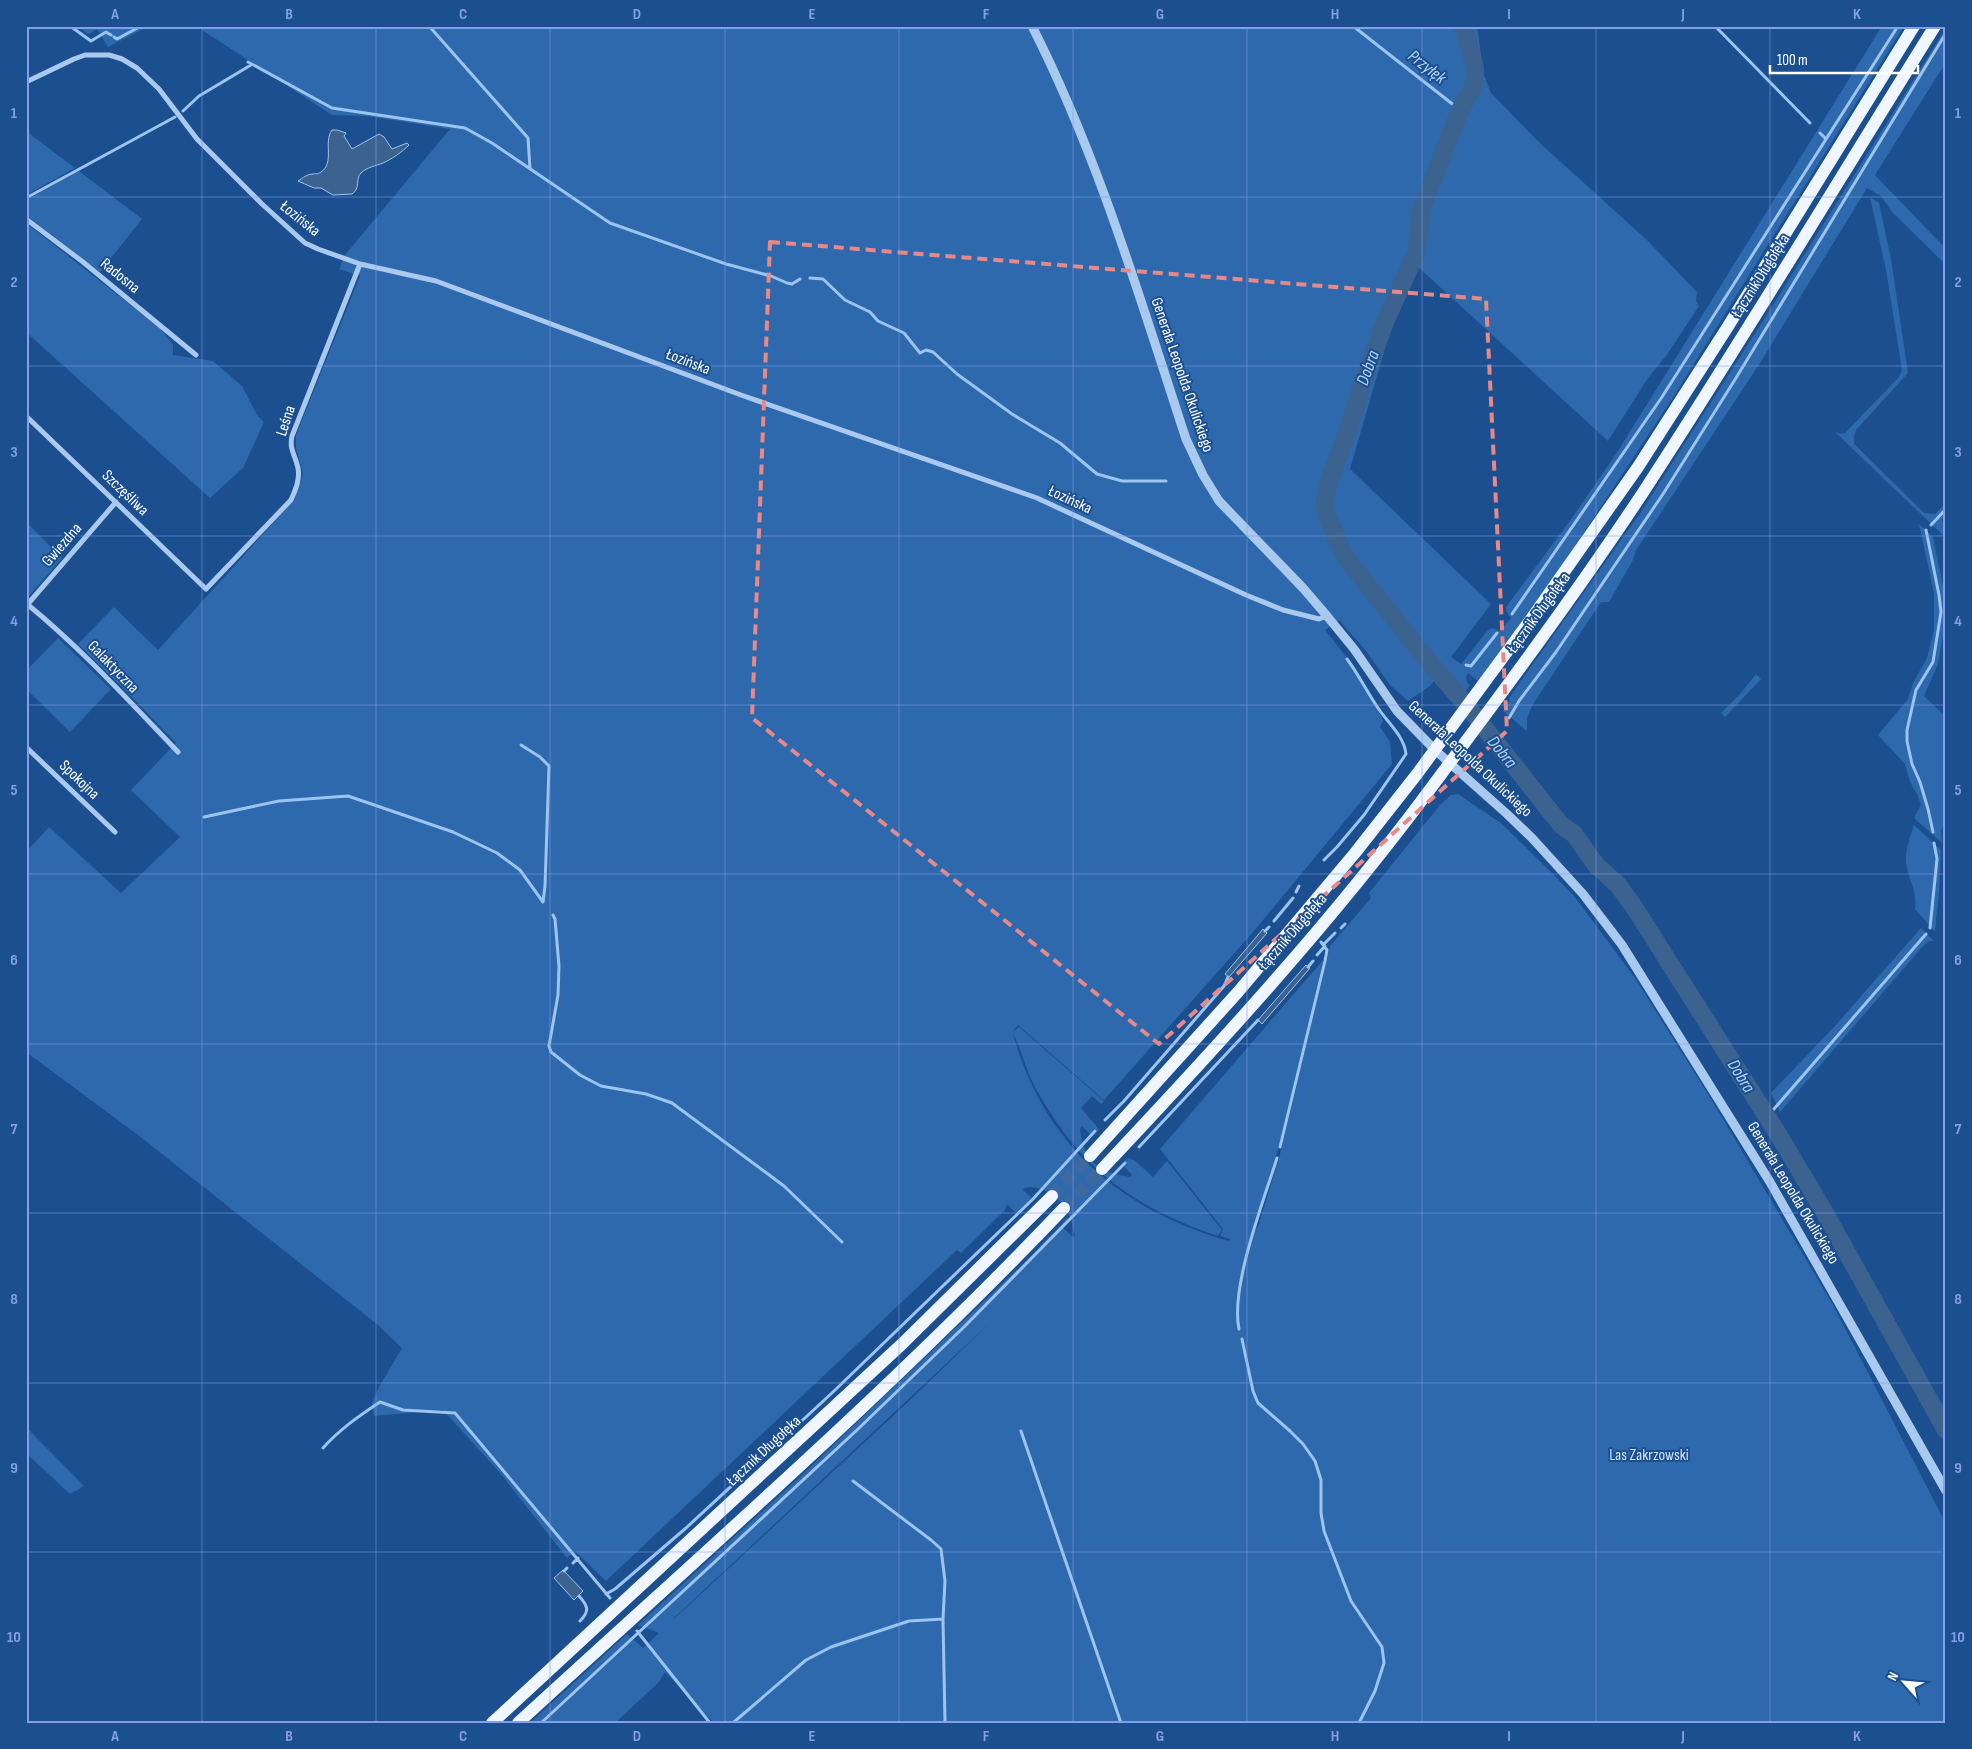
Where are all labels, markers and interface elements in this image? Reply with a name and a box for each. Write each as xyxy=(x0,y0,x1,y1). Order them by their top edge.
text: A xyxy=(110,5,119,24)
text: B xyxy=(285,5,293,24)
text: C xyxy=(459,5,467,24)
text: D xyxy=(633,5,641,24)
text: E xyxy=(809,5,816,24)
text: F xyxy=(983,5,990,24)
text: G xyxy=(1156,5,1164,24)
text: H xyxy=(1331,5,1339,24)
text: I xyxy=(1507,5,1511,24)
text: J xyxy=(1680,5,1685,24)
text: K xyxy=(1853,5,1861,24)
scale bar xyxy=(1770,42,1917,74)
water label: Przyłęk xyxy=(1404,46,1451,89)
text: 100 m xyxy=(1777,51,1808,70)
text: 1 xyxy=(11,104,18,123)
text: 1 xyxy=(1955,104,1962,123)
street label: Łozińska xyxy=(275,197,324,241)
street label: Łącznik Długołęka xyxy=(1727,231,1794,322)
street label: Radosna xyxy=(96,254,144,298)
text: 2 xyxy=(10,273,18,292)
text: 2 xyxy=(1954,273,1962,292)
street label: Generała Leopolda Okulickiego xyxy=(1147,295,1217,455)
street label: Łozińska xyxy=(662,345,713,379)
water label: Dobra xyxy=(1352,347,1384,388)
street label: Leśna xyxy=(272,403,300,439)
text: 3 xyxy=(10,443,18,462)
text: 3 xyxy=(1954,443,1962,462)
street label: Szczęśliwa xyxy=(98,466,152,520)
street label: Łozińska xyxy=(1044,481,1095,518)
street label: Gwiezdna xyxy=(38,519,86,571)
street label: Łącznik Długołęka xyxy=(1503,569,1575,658)
text: 4 xyxy=(10,612,18,631)
text: 4 xyxy=(1954,612,1962,631)
street label: Galaktyczna xyxy=(83,637,143,697)
street label: Generała Leopolda Okulickiego xyxy=(1404,697,1536,821)
water label: Dobra xyxy=(1483,732,1522,773)
street label: Spokojna xyxy=(55,756,103,804)
text: 5 xyxy=(10,781,18,800)
text: 5 xyxy=(1954,781,1962,800)
street label: Łącznik Długołęka xyxy=(1254,890,1331,975)
text: 6 xyxy=(10,951,18,970)
text: 6 xyxy=(1954,951,1962,970)
water label: Dobra xyxy=(1723,1055,1760,1097)
street label: Generała Leopolda Okulickiego xyxy=(1743,1119,1843,1267)
text: 7 xyxy=(11,1120,18,1139)
text: 7 xyxy=(1955,1120,1962,1139)
text: 8 xyxy=(10,1290,18,1309)
text: 8 xyxy=(1954,1290,1962,1309)
street label: Łącznik Długołęka xyxy=(722,1412,805,1491)
park label: Las Zakrzowski xyxy=(1609,1446,1689,1465)
text: 9 xyxy=(10,1459,18,1478)
text: 9 xyxy=(1954,1459,1962,1478)
text: 10 xyxy=(7,1628,21,1647)
text: 10 xyxy=(1951,1628,1965,1647)
north arrow xyxy=(1880,1656,1930,1706)
text: N xyxy=(1884,1669,1902,1684)
text: A xyxy=(110,1727,119,1746)
text: B xyxy=(285,1727,293,1746)
text: C xyxy=(459,1727,467,1746)
text: D xyxy=(633,1727,641,1746)
text: E xyxy=(809,1727,816,1746)
text: F xyxy=(983,1727,990,1746)
text: G xyxy=(1156,1727,1164,1746)
text: H xyxy=(1331,1727,1339,1746)
text: I xyxy=(1507,1727,1511,1746)
text: J xyxy=(1680,1727,1685,1746)
text: K xyxy=(1853,1727,1861,1746)

